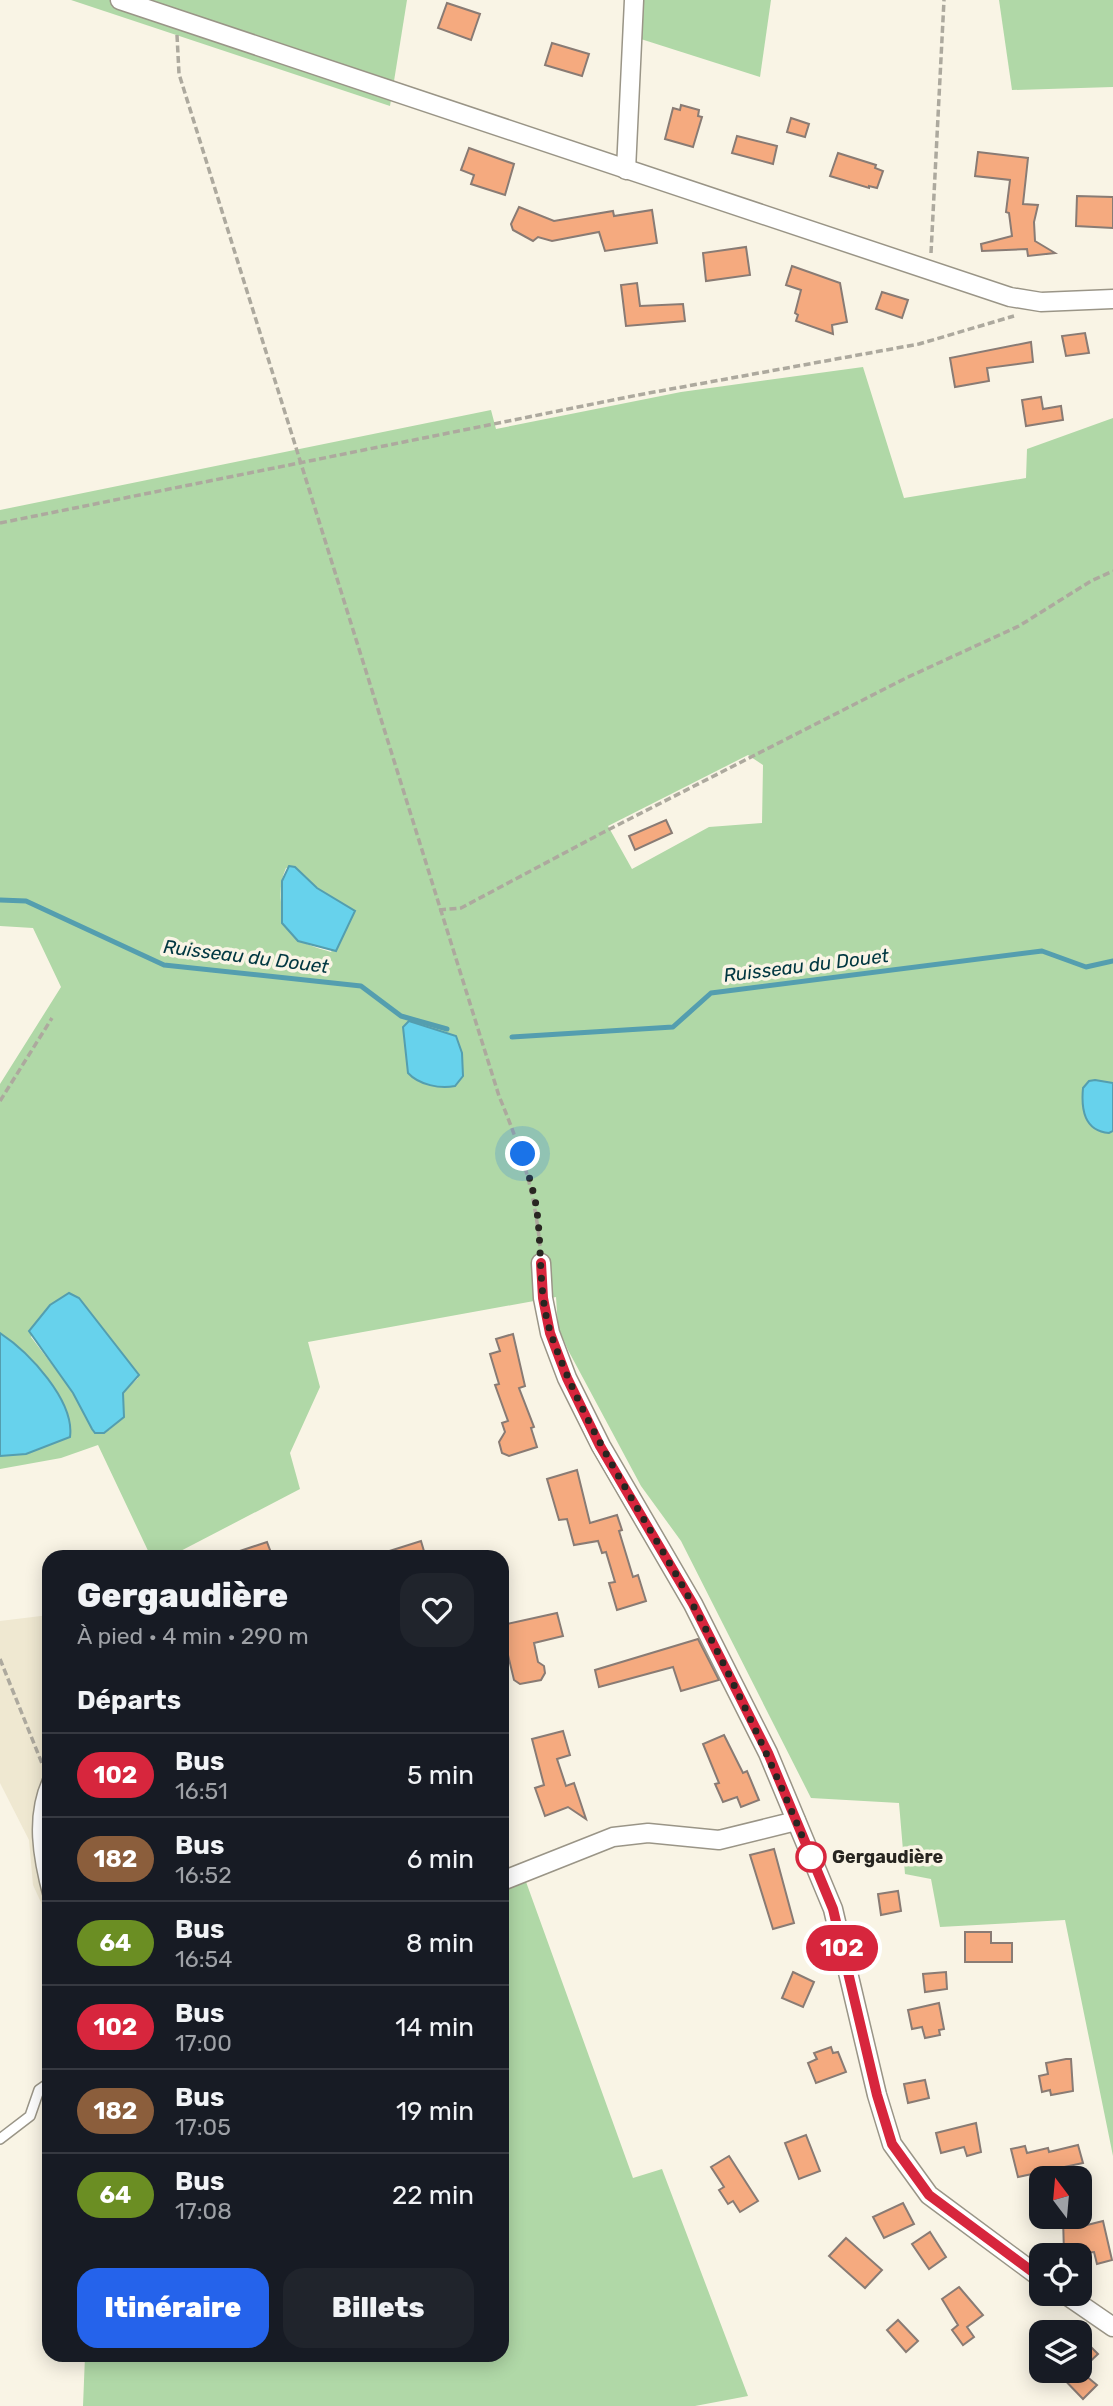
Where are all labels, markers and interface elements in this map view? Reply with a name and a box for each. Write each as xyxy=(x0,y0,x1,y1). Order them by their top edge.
water label: Ruisseau du Douet xyxy=(162,935,331,978)
water label: Ruisseau du Douet xyxy=(722,944,891,987)
your location xyxy=(505,1136,540,1171)
button: heart xyxy=(400,1573,474,1647)
text: Gergaudière xyxy=(77,1576,288,1615)
text: À pied · 4 min · 290 m xyxy=(77,1622,309,1650)
text: Départs xyxy=(77,1685,181,1716)
text: Bus xyxy=(175,1746,224,1777)
text: 5 min xyxy=(407,1760,474,1791)
text: 102 xyxy=(94,1761,137,1789)
text: 16:51 xyxy=(175,1777,228,1805)
text: Bus xyxy=(175,1830,224,1861)
marker: Gergaudière xyxy=(796,1842,826,1872)
text: 6 min xyxy=(407,1844,474,1875)
text: 182 xyxy=(94,1845,137,1873)
place label: Gergaudière xyxy=(832,1846,944,1868)
text: 16:52 xyxy=(175,1861,232,1889)
text: Bus xyxy=(175,1914,224,1945)
line badge: 102 xyxy=(802,1925,882,1971)
text: 8 min xyxy=(406,1928,474,1959)
text: 64 xyxy=(99,1929,132,1957)
text: 102 xyxy=(820,1934,864,1962)
text: 16:54 xyxy=(175,1945,233,1973)
text: Bus xyxy=(175,1998,224,2029)
text: 14 min xyxy=(395,2012,474,2043)
text: 102 xyxy=(94,2013,137,2041)
text: 17:00 xyxy=(175,2029,232,2057)
text: Bus xyxy=(175,2082,224,2113)
text: 19 min xyxy=(396,2096,474,2127)
text: 182 xyxy=(94,2097,137,2125)
text: 17:05 xyxy=(175,2113,231,2141)
text: Bus xyxy=(175,2166,224,2197)
north arrow xyxy=(1029,2166,1092,2230)
map controls xyxy=(1029,2166,1092,2383)
text: 22 min xyxy=(392,2180,474,2211)
text: 64 xyxy=(99,2181,132,2209)
text: 17:08 xyxy=(175,2197,232,2225)
button: locate xyxy=(1029,2243,1092,2306)
button: Itinéraire xyxy=(77,2268,269,2348)
button: Billets xyxy=(283,2268,474,2348)
button: layers xyxy=(1029,2320,1092,2383)

